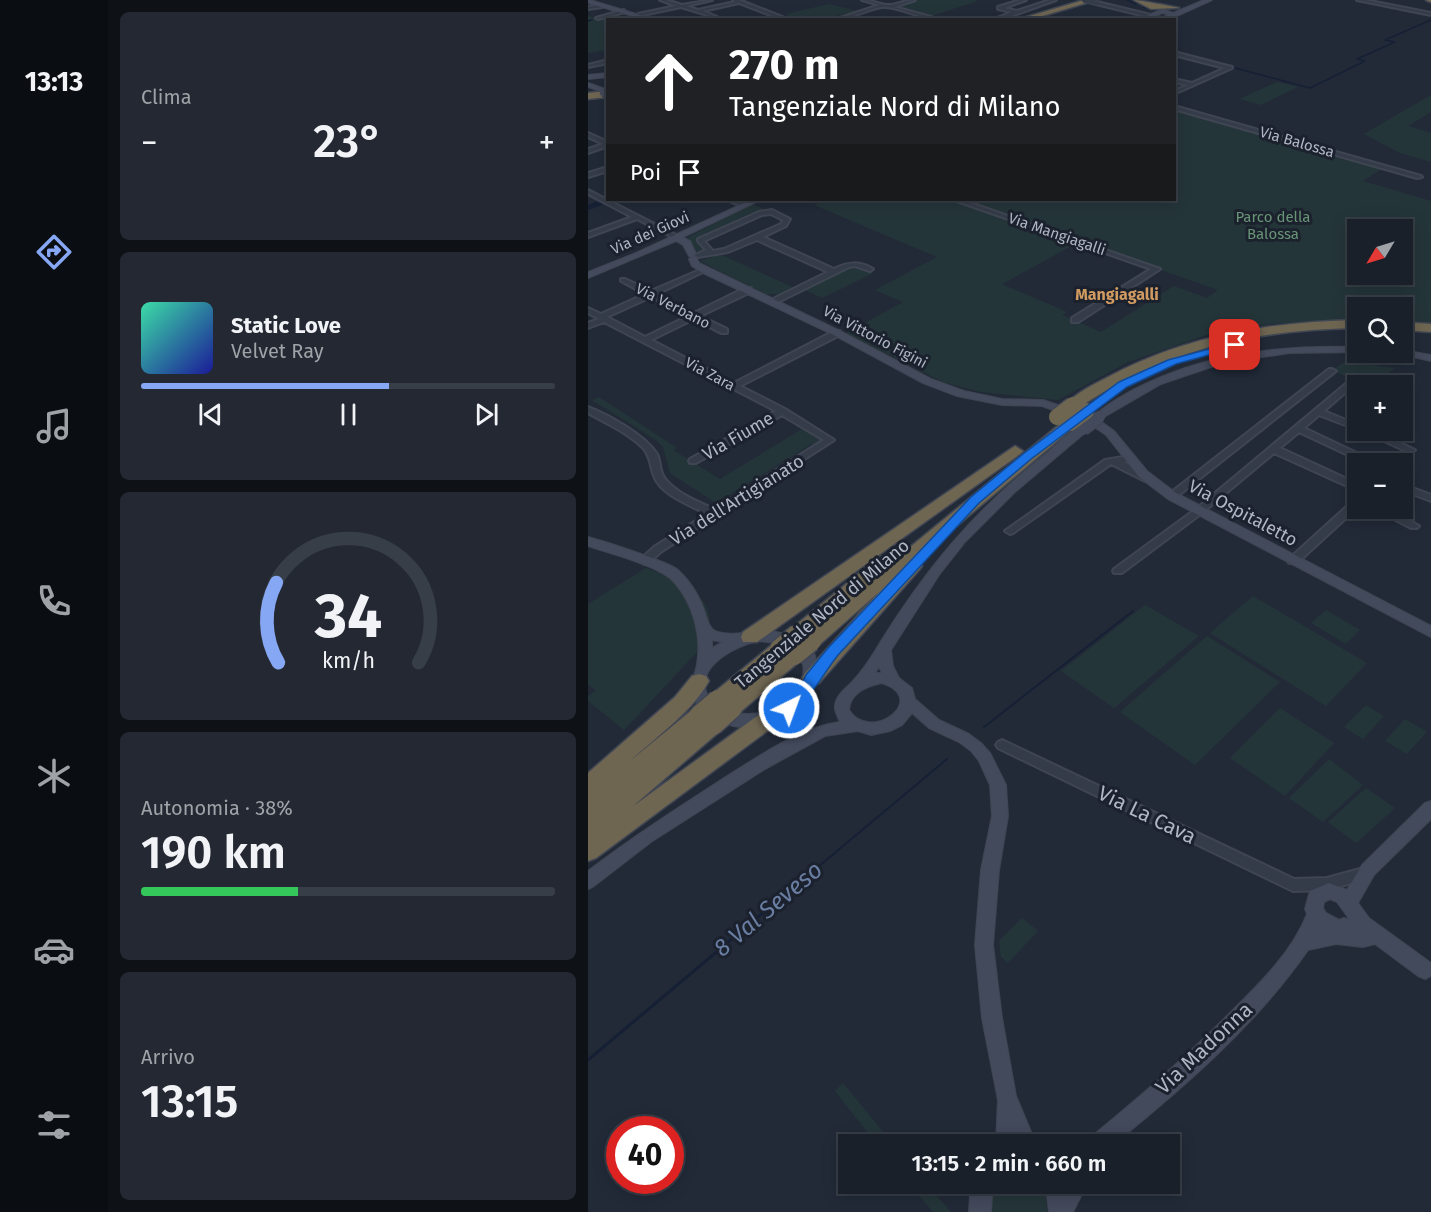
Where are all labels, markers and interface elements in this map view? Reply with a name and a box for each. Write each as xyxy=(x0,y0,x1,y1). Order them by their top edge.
text: 270 m xyxy=(729,40,840,90)
icon: ahead xyxy=(630,42,708,120)
text: 13:13 xyxy=(25,66,83,98)
text: Clima xyxy=(141,85,192,109)
text: Tangenziale Nord di Milano xyxy=(729,91,1060,123)
text: 23° xyxy=(313,115,383,169)
text: − xyxy=(141,123,158,163)
text: + xyxy=(539,123,555,163)
street label: Via Balossa xyxy=(1258,123,1336,161)
icon: arrive xyxy=(673,156,706,189)
text: Poi xyxy=(630,159,661,186)
street label: Via dei Giovi xyxy=(608,208,692,258)
park label: Parco della Balossa xyxy=(1235,208,1311,243)
street label: Via Mangiagalli xyxy=(1006,209,1108,259)
north arrow xyxy=(1347,219,1413,285)
map controls xyxy=(1347,219,1413,519)
icon: directions xyxy=(33,231,75,273)
street label: Via Verbano xyxy=(633,280,713,332)
district label: Mangiagalli xyxy=(1075,285,1159,304)
button: search xyxy=(1347,297,1413,363)
street label: Via Vittorio Figini xyxy=(820,302,930,372)
text: Static Love xyxy=(231,312,341,339)
pin xyxy=(1209,319,1260,370)
icon: arrive xyxy=(1218,328,1251,361)
text: Velvet Ray xyxy=(231,339,324,363)
street label: Via Zara xyxy=(682,353,738,395)
button: + xyxy=(1347,375,1413,441)
icon: previous xyxy=(194,398,227,431)
icon: pause xyxy=(332,398,365,431)
icon: next xyxy=(470,398,503,431)
icon: music xyxy=(33,405,75,447)
street label: Via Fiume xyxy=(698,407,778,465)
street label: Via dell'Artigianato xyxy=(666,450,808,550)
button: − xyxy=(1347,453,1413,519)
street label: Via Ospitaletto xyxy=(1185,475,1301,551)
street label: Tangenziale Nord di Milano xyxy=(730,535,914,693)
text: 34 xyxy=(313,579,382,654)
icon: phone xyxy=(33,580,75,622)
text: km/h xyxy=(321,648,375,674)
position arrow xyxy=(757,676,821,740)
icon: climate xyxy=(33,755,75,797)
street label: Via La Cava xyxy=(1094,780,1200,850)
text: Autonomia · 38% xyxy=(141,796,293,820)
text: 190 km xyxy=(141,826,286,880)
water label: 8 Val Seveso xyxy=(708,856,828,962)
icon: car xyxy=(33,929,75,971)
street label: Via Madonna xyxy=(1150,996,1258,1100)
text: Arrivo xyxy=(141,1045,195,1069)
text: 13:15 xyxy=(141,1075,238,1129)
icon: filters xyxy=(33,1104,75,1146)
speed limit sign: 40 xyxy=(606,1116,684,1194)
text: 13:15 · 2 min · 660 m xyxy=(912,1150,1107,1177)

